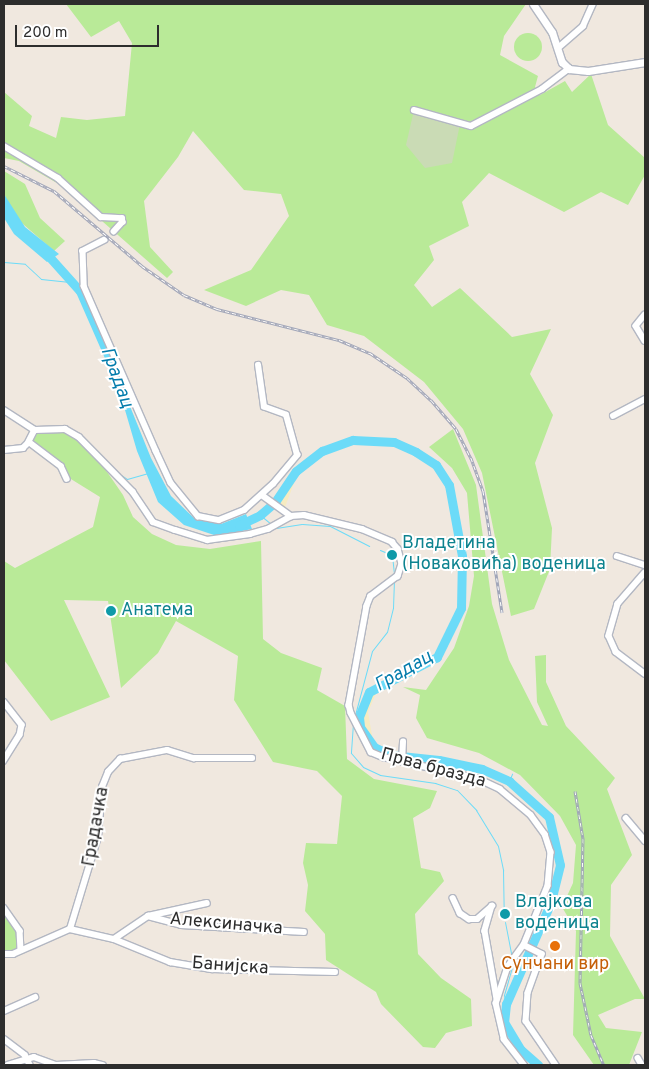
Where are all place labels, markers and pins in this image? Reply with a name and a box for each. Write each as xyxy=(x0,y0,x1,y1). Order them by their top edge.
place label: Владетина (Новаковића) воденица xyxy=(402,534,606,576)
marker: Владетина (Новаковића) воденица xyxy=(386,549,398,561)
place label: Анатема xyxy=(121,600,193,622)
marker: Анатема xyxy=(105,605,117,617)
place label: Влајкова воденица xyxy=(515,893,599,936)
marker: Влајкова воденица xyxy=(499,908,511,920)
marker: Сунчани вир xyxy=(549,940,561,952)
place label: Сунчани вир xyxy=(501,954,609,976)

